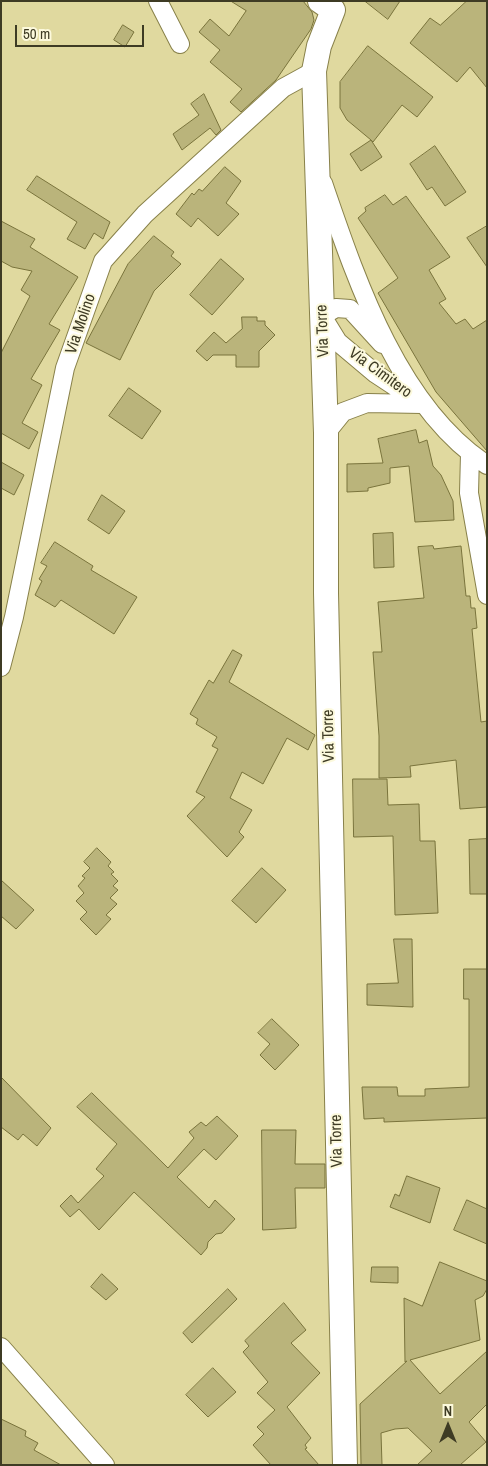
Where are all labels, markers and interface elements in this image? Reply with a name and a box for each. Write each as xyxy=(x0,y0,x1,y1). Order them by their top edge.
scale bar xyxy=(18,15,146,47)
text: 50 m xyxy=(23,23,50,44)
street label: Via Molino xyxy=(62,291,100,357)
street label: Via Torre xyxy=(312,304,334,358)
street label: Via Cimitero xyxy=(345,344,415,402)
street label: Via Torre xyxy=(319,709,339,763)
street label: Via Torre xyxy=(327,1114,347,1168)
north arrow xyxy=(423,1401,473,1451)
text: N xyxy=(444,1402,452,1420)

